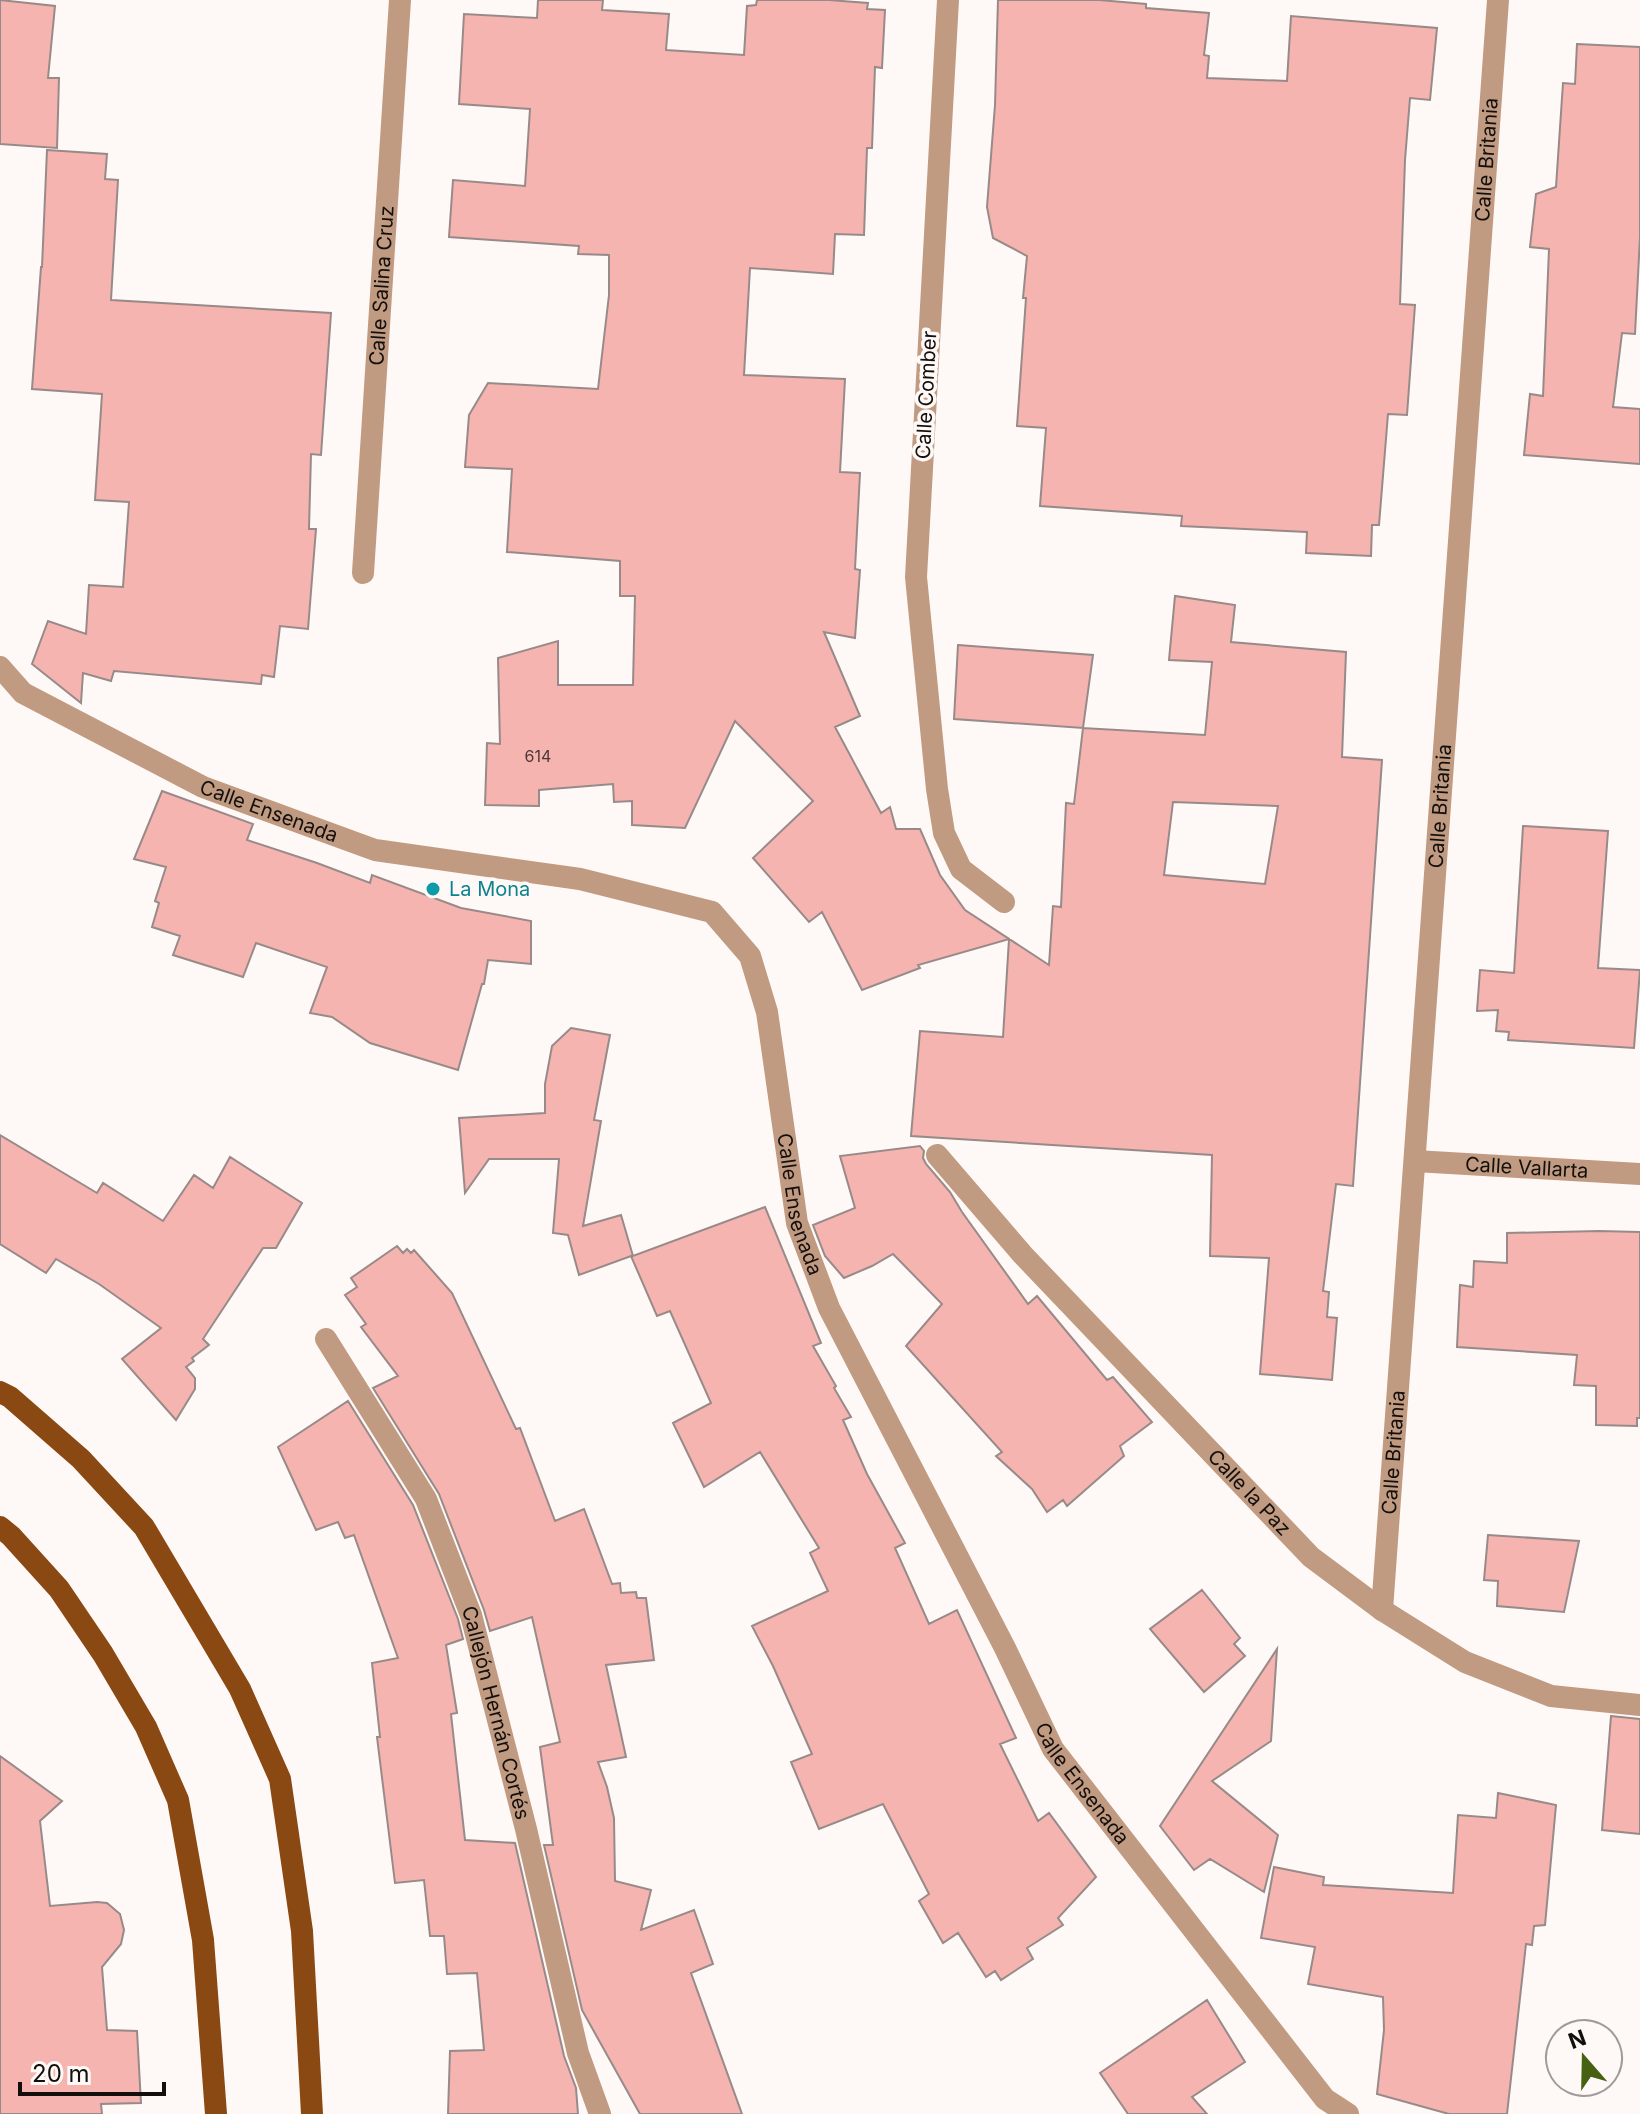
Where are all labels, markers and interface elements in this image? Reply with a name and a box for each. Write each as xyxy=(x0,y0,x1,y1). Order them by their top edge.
street label: Calle Britania xyxy=(1470,97,1503,223)
street label: Calle Salina Cruz xyxy=(364,205,399,366)
street label: Calle Comber xyxy=(911,330,941,460)
street label: Calle Britania xyxy=(1423,743,1456,869)
house number: 614 xyxy=(525,746,551,766)
street label: Calle Ensenada xyxy=(197,775,341,847)
place label: La Mona xyxy=(449,877,530,901)
marker: La Mona xyxy=(424,880,442,898)
street label: Calle Ensenada xyxy=(772,1132,828,1279)
street label: Calle Vallarta xyxy=(1464,1152,1589,1183)
street label: Calle Britania xyxy=(1377,1390,1410,1515)
street label: Calle la Paz xyxy=(1203,1445,1296,1540)
street label: Callejón Hernán Cortés xyxy=(457,1602,535,1822)
street label: Calle Ensenada xyxy=(1030,1718,1135,1849)
north arrow xyxy=(1544,2018,1624,2098)
text: N xyxy=(1565,2024,1589,2054)
scale bar xyxy=(20,2046,164,2096)
text: 20 m xyxy=(32,2059,90,2088)

